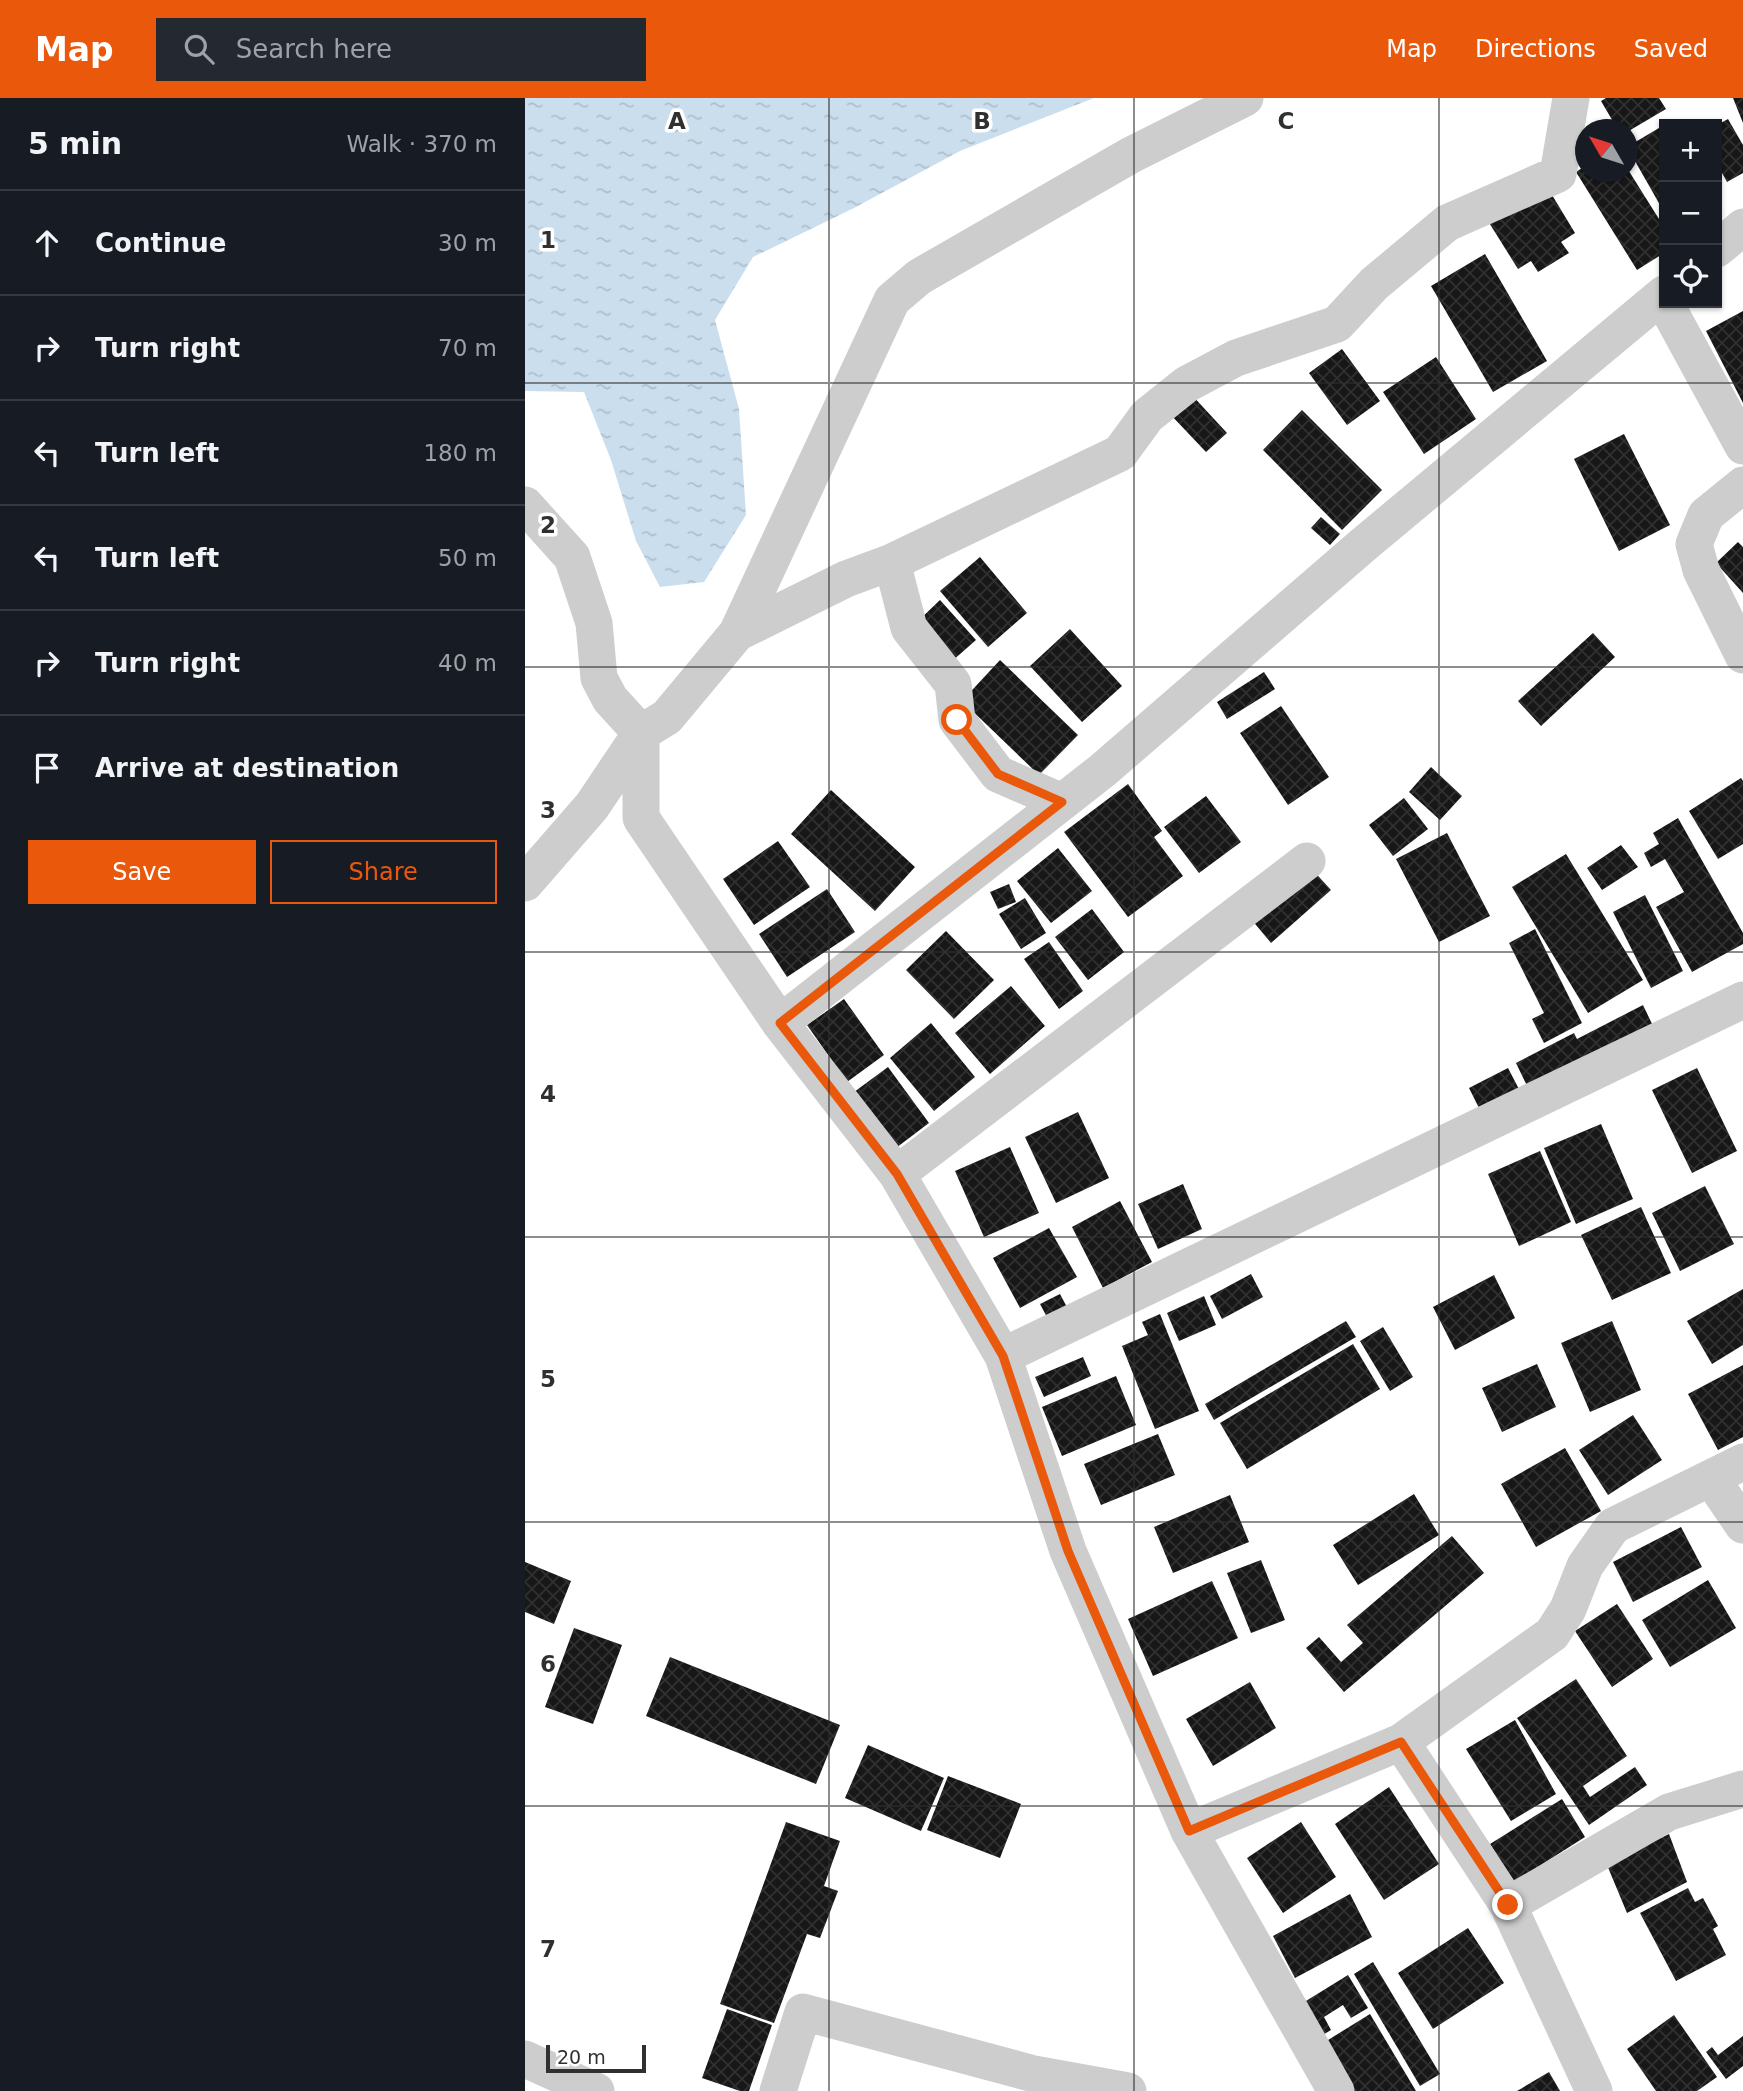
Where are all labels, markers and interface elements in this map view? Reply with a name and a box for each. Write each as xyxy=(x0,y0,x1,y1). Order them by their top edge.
search box xyxy=(156,18,646,81)
text: Map xyxy=(35,30,114,69)
icon: search xyxy=(180,30,218,68)
text: Search here xyxy=(236,34,392,64)
text: Map xyxy=(1386,35,1437,63)
text: Directions xyxy=(1475,35,1596,63)
text: Saved xyxy=(1634,35,1708,63)
text: A xyxy=(668,108,686,134)
text: B xyxy=(973,108,991,134)
text: C xyxy=(1278,108,1294,134)
north arrow xyxy=(1575,119,1638,182)
map controls xyxy=(1659,119,1722,308)
button: + xyxy=(1659,119,1722,182)
text: 5 min xyxy=(28,126,122,161)
text: Walk · 370 m xyxy=(346,131,497,157)
button: − xyxy=(1659,182,1722,245)
icon: ahead xyxy=(28,224,66,262)
text: 1 xyxy=(540,227,556,253)
text: Continue xyxy=(95,228,226,258)
text: 30 m xyxy=(438,230,497,256)
button: locate xyxy=(1659,245,1722,308)
icon: right xyxy=(28,329,66,367)
text: Turn right xyxy=(95,333,240,363)
text: 70 m xyxy=(438,335,497,361)
icon: left xyxy=(28,434,66,472)
text: Turn left xyxy=(95,438,219,468)
text: 180 m xyxy=(423,440,497,466)
text: 2 xyxy=(540,512,556,538)
icon: left xyxy=(28,539,66,577)
text: Turn left xyxy=(95,543,219,573)
text: 50 m xyxy=(438,545,497,571)
icon: right xyxy=(28,644,66,682)
text: Turn right xyxy=(95,648,240,678)
text: 40 m xyxy=(438,650,497,676)
route start xyxy=(941,704,972,735)
icon: arrive xyxy=(28,749,66,787)
text: Arrive at destination xyxy=(95,753,399,783)
text: 3 xyxy=(540,797,556,823)
button: Save xyxy=(28,840,256,904)
button: Share xyxy=(270,840,497,904)
text: 4 xyxy=(540,1081,556,1107)
text: 5 xyxy=(540,1366,556,1392)
text: 6 xyxy=(540,1651,556,1677)
route end xyxy=(1492,1889,1523,1920)
text: 7 xyxy=(540,1936,556,1962)
scale bar xyxy=(546,2042,646,2074)
text: 20 m xyxy=(557,2046,606,2068)

